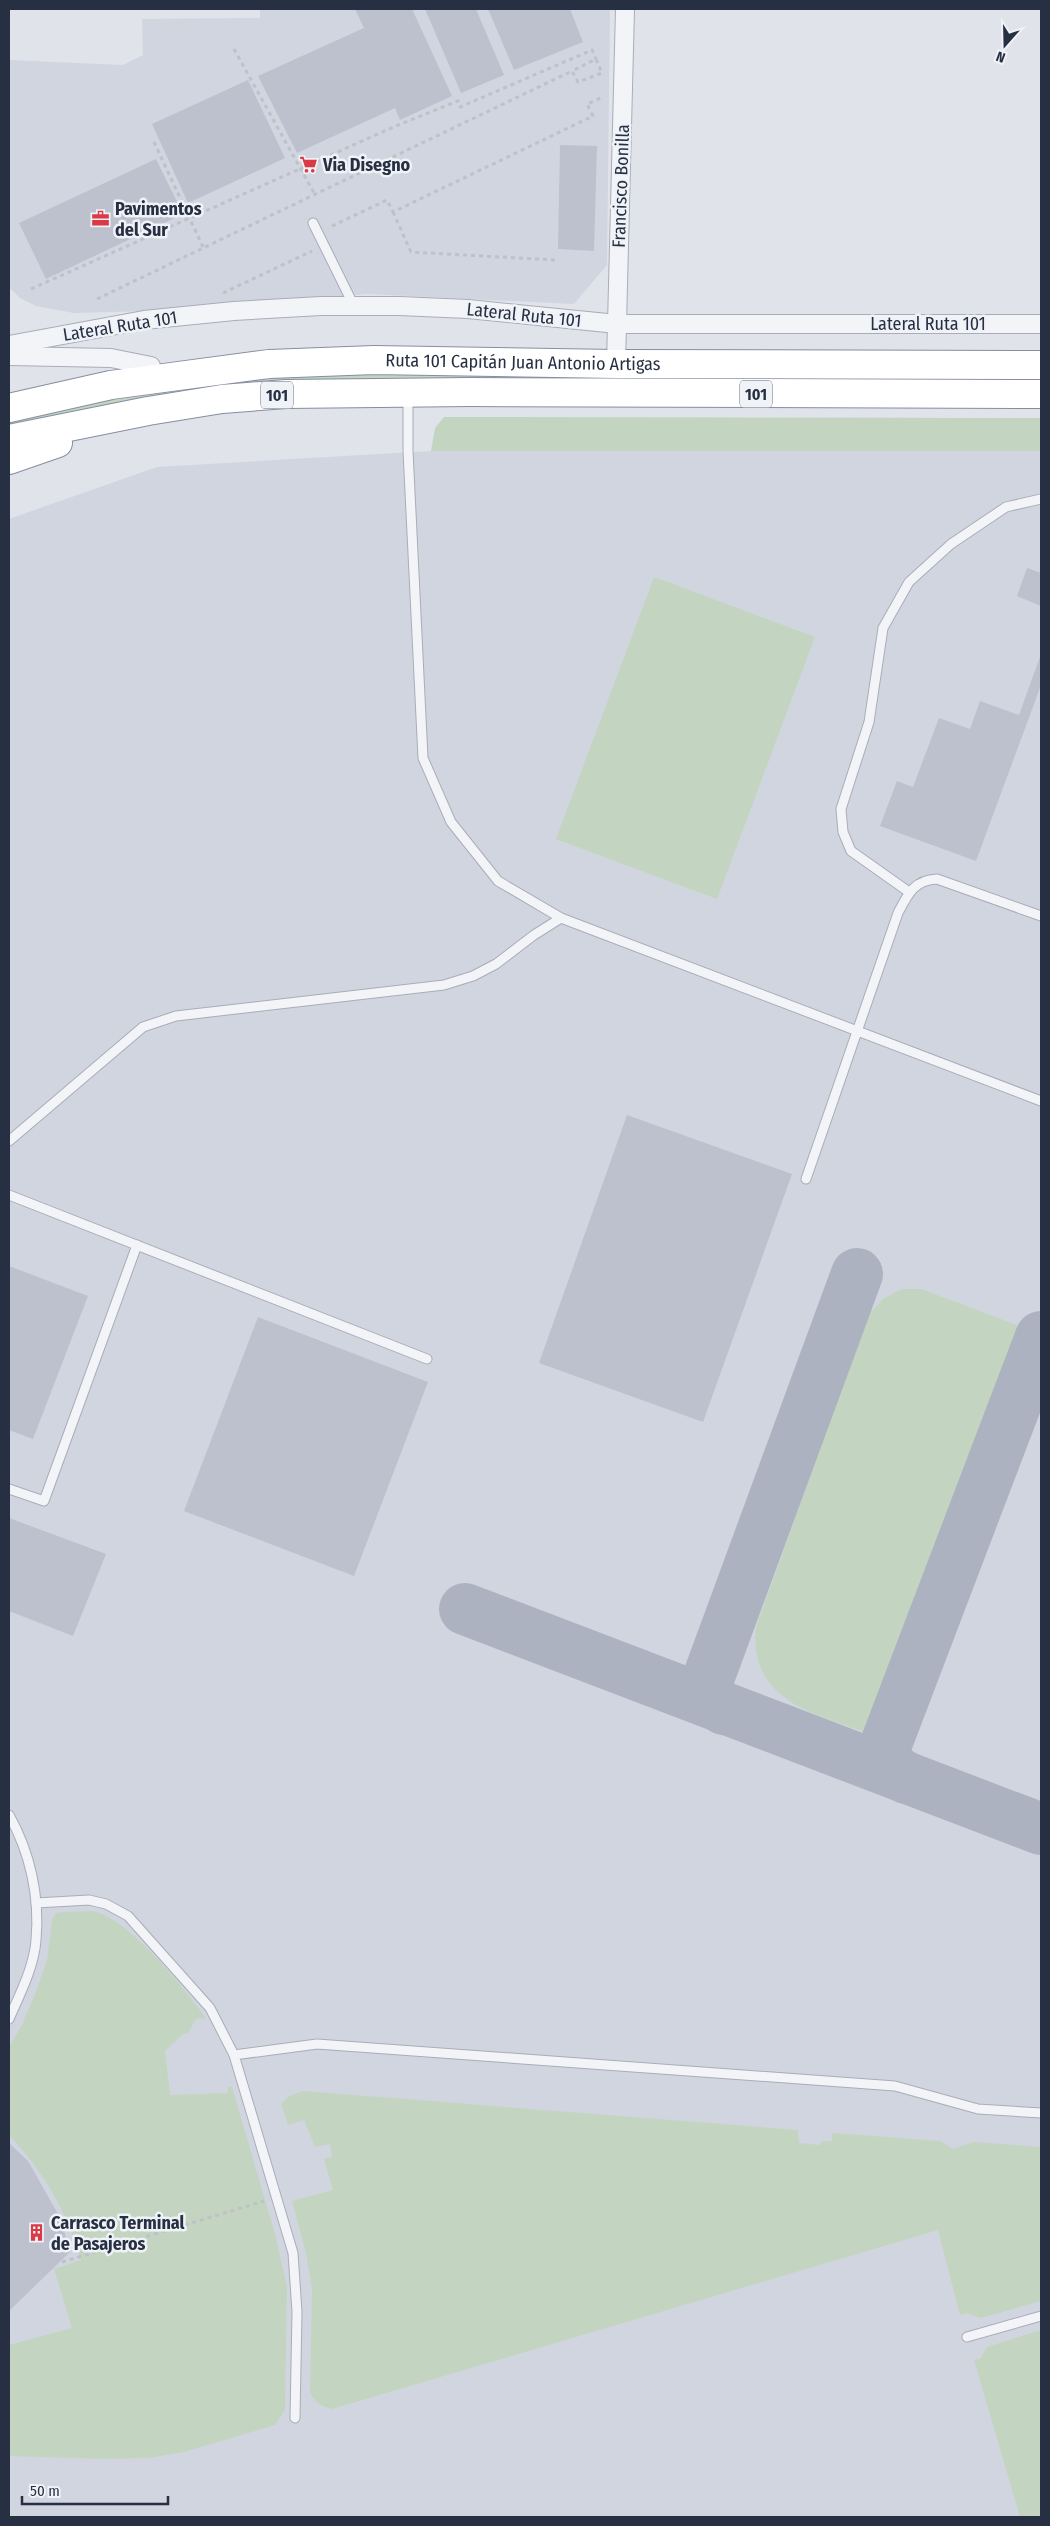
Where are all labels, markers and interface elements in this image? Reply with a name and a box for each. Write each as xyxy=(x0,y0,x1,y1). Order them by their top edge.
north arrow xyxy=(980,20,1030,70)
text: N xyxy=(994,47,1008,66)
street label: Francisco Bonilla xyxy=(608,124,634,248)
place label: Via Disegno xyxy=(322,154,411,176)
supermarket icon: Via Disegno xyxy=(299,155,319,175)
place label: Pavimentos del Sur xyxy=(115,198,202,241)
office icon: Pavimentos del Sur xyxy=(91,209,111,229)
street label: Lateral Ruta 101 xyxy=(465,298,583,332)
street label: Lateral Ruta 101 xyxy=(61,306,179,346)
street label: Lateral Ruta 101 xyxy=(870,313,986,335)
street label: Ruta 101 Capitán Juan Antonio Artigas xyxy=(385,349,661,375)
road number: 101 xyxy=(740,380,772,408)
road number: 101 xyxy=(261,382,293,408)
place label: Carrasco Terminal de Pasajeros xyxy=(51,2212,185,2255)
building icon: Carrasco Terminal de Pasajeros xyxy=(27,2223,47,2243)
scale bar xyxy=(22,2474,169,2506)
text: 50 m xyxy=(30,2482,60,2500)

